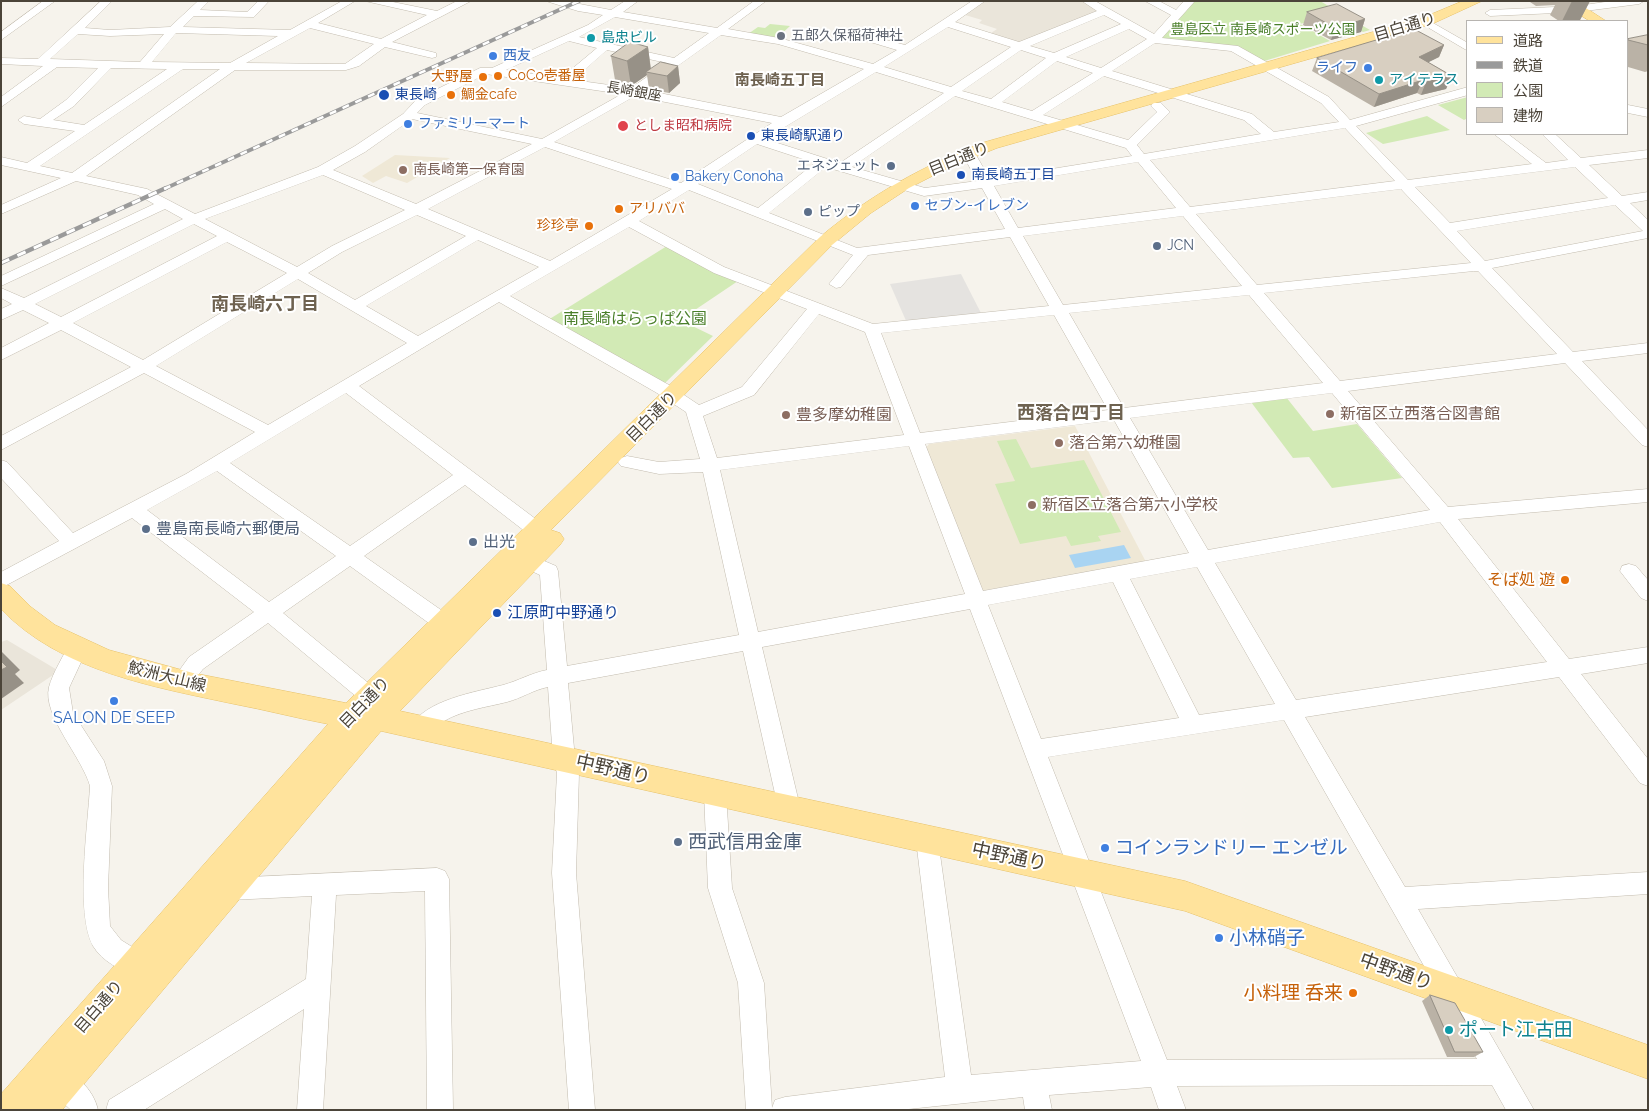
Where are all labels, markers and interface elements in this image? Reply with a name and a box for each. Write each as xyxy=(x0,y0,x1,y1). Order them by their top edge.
street label: 目白通り xyxy=(1372,8,1438,46)
legend xyxy=(1466,20,1629,135)
park label: 豊島区立 南長崎スポーツ公園 xyxy=(1170,22,1356,38)
place label: 五郎久保稲荷神社 xyxy=(791,28,903,44)
place label: 島忠ビル xyxy=(601,30,657,46)
marker: 五郎久保稲荷神社 xyxy=(775,30,787,42)
marker: 島忠ビル xyxy=(585,32,597,44)
text: 道路 xyxy=(1513,32,1543,50)
place label: 西友 xyxy=(503,48,531,64)
marker: 西友 xyxy=(487,50,499,62)
text: 鉄道 xyxy=(1513,57,1543,75)
place label: ライフ xyxy=(1316,60,1358,76)
marker: ライフ xyxy=(1362,62,1374,74)
place label: CoCo壱番屋 xyxy=(508,68,586,84)
place label: 大野屋 xyxy=(431,69,473,85)
marker: CoCo壱番屋 xyxy=(492,70,504,82)
marker: 大野屋 xyxy=(477,71,489,83)
district label: 南長崎五丁目 xyxy=(735,71,825,89)
place label: アイテラス xyxy=(1389,72,1459,88)
marker: アイテラス xyxy=(1373,74,1385,86)
street label: 長崎銀座 xyxy=(605,79,663,105)
text: 公園 xyxy=(1513,82,1543,100)
place label: 東長崎 xyxy=(395,87,437,103)
place label: 鯛金cafe xyxy=(461,87,517,103)
marker: 東長崎 xyxy=(377,88,391,102)
marker: 鯛金cafe xyxy=(445,89,457,101)
text: 建物 xyxy=(1513,107,1543,125)
place label: ファミリーマート xyxy=(418,116,530,132)
marker: ファミリーマート xyxy=(402,118,414,130)
place label: としま昭和病院 xyxy=(634,118,732,134)
marker: としま昭和病院 xyxy=(616,119,630,133)
place label: 東長崎駅通り xyxy=(761,128,845,144)
marker: 東長崎駅通り xyxy=(745,130,757,142)
street label: 目白通り xyxy=(926,138,992,180)
place label: エネジェット xyxy=(797,158,881,174)
marker: エネジェット xyxy=(885,160,897,172)
place label: 南長崎第一保育園 xyxy=(413,162,525,178)
marker: 南長崎第一保育園 xyxy=(397,164,409,176)
place label: 南長崎五丁目 xyxy=(971,167,1055,183)
place label: Bakery Conoha xyxy=(685,169,784,185)
marker: 南長崎五丁目 xyxy=(955,169,967,181)
marker: Bakery Conoha xyxy=(669,171,681,183)
place label: セブン-イレブン xyxy=(925,198,1029,214)
marker: セブン-イレブン xyxy=(909,200,921,212)
place label: アリババ xyxy=(629,201,685,217)
marker: アリババ xyxy=(613,203,625,215)
place label: ピップ xyxy=(818,204,860,220)
marker: ピップ xyxy=(802,206,814,218)
place label: 珍珍亭 xyxy=(537,218,579,234)
marker: 珍珍亭 xyxy=(583,220,595,232)
place label: JCN xyxy=(1167,238,1194,254)
marker: JCN xyxy=(1151,240,1163,252)
district label: 南長崎六丁目 xyxy=(211,294,319,316)
park label: 南長崎はらっぱ公園 xyxy=(563,309,707,329)
street label: 目白通り xyxy=(623,388,681,446)
district label: 西落合四丁目 xyxy=(1017,403,1125,425)
place label: 新宿区立西落合図書館 xyxy=(1340,404,1500,424)
place label: 豊多摩幼稚園 xyxy=(796,405,892,425)
marker: 新宿区立西落合図書館 xyxy=(1324,408,1336,420)
marker: 豊多摩幼稚園 xyxy=(780,409,792,421)
place label: 落合第六幼稚園 xyxy=(1069,433,1181,453)
marker: 落合第六幼稚園 xyxy=(1053,437,1065,449)
place label: 新宿区立落合第六小学校 xyxy=(1042,495,1218,515)
marker: 新宿区立落合第六小学校 xyxy=(1026,499,1038,511)
place label: 豊島南長崎六郵便局 xyxy=(156,519,300,539)
marker: 豊島南長崎六郵便局 xyxy=(140,523,152,535)
place label: 出光 xyxy=(483,532,515,552)
marker: 出光 xyxy=(467,536,479,548)
place label: そば処 遊 xyxy=(1487,570,1555,590)
marker: そば処 遊 xyxy=(1559,574,1571,586)
place label: 江原町中野通り xyxy=(507,603,619,623)
marker: 江原町中野通り xyxy=(491,607,503,619)
street label: 鮫洲大山線 xyxy=(126,658,208,696)
street label: 目白通り xyxy=(336,673,394,733)
marker: SALON DE SEEP xyxy=(108,695,120,707)
place label: SALON DE SEEP xyxy=(53,708,175,728)
street label: 中野通り xyxy=(573,750,653,790)
place label: 西武信用金庫 xyxy=(688,831,802,853)
marker: 西武信用金庫 xyxy=(672,836,684,848)
place label: コインランドリー エンゼル xyxy=(1115,837,1348,859)
street label: 中野通り xyxy=(969,838,1049,876)
marker: コインランドリー エンゼル xyxy=(1099,842,1111,854)
place label: 小林硝子 xyxy=(1229,927,1305,949)
marker: 小林硝子 xyxy=(1213,932,1225,944)
street label: 中野通り xyxy=(1356,948,1436,996)
street label: 目白通り xyxy=(71,977,127,1037)
place label: 小料理 呑来 xyxy=(1243,982,1343,1004)
marker: 小料理 呑来 xyxy=(1347,987,1359,999)
place label: ポート江古田 xyxy=(1459,1019,1573,1041)
marker: ポート江古田 xyxy=(1443,1024,1455,1036)

